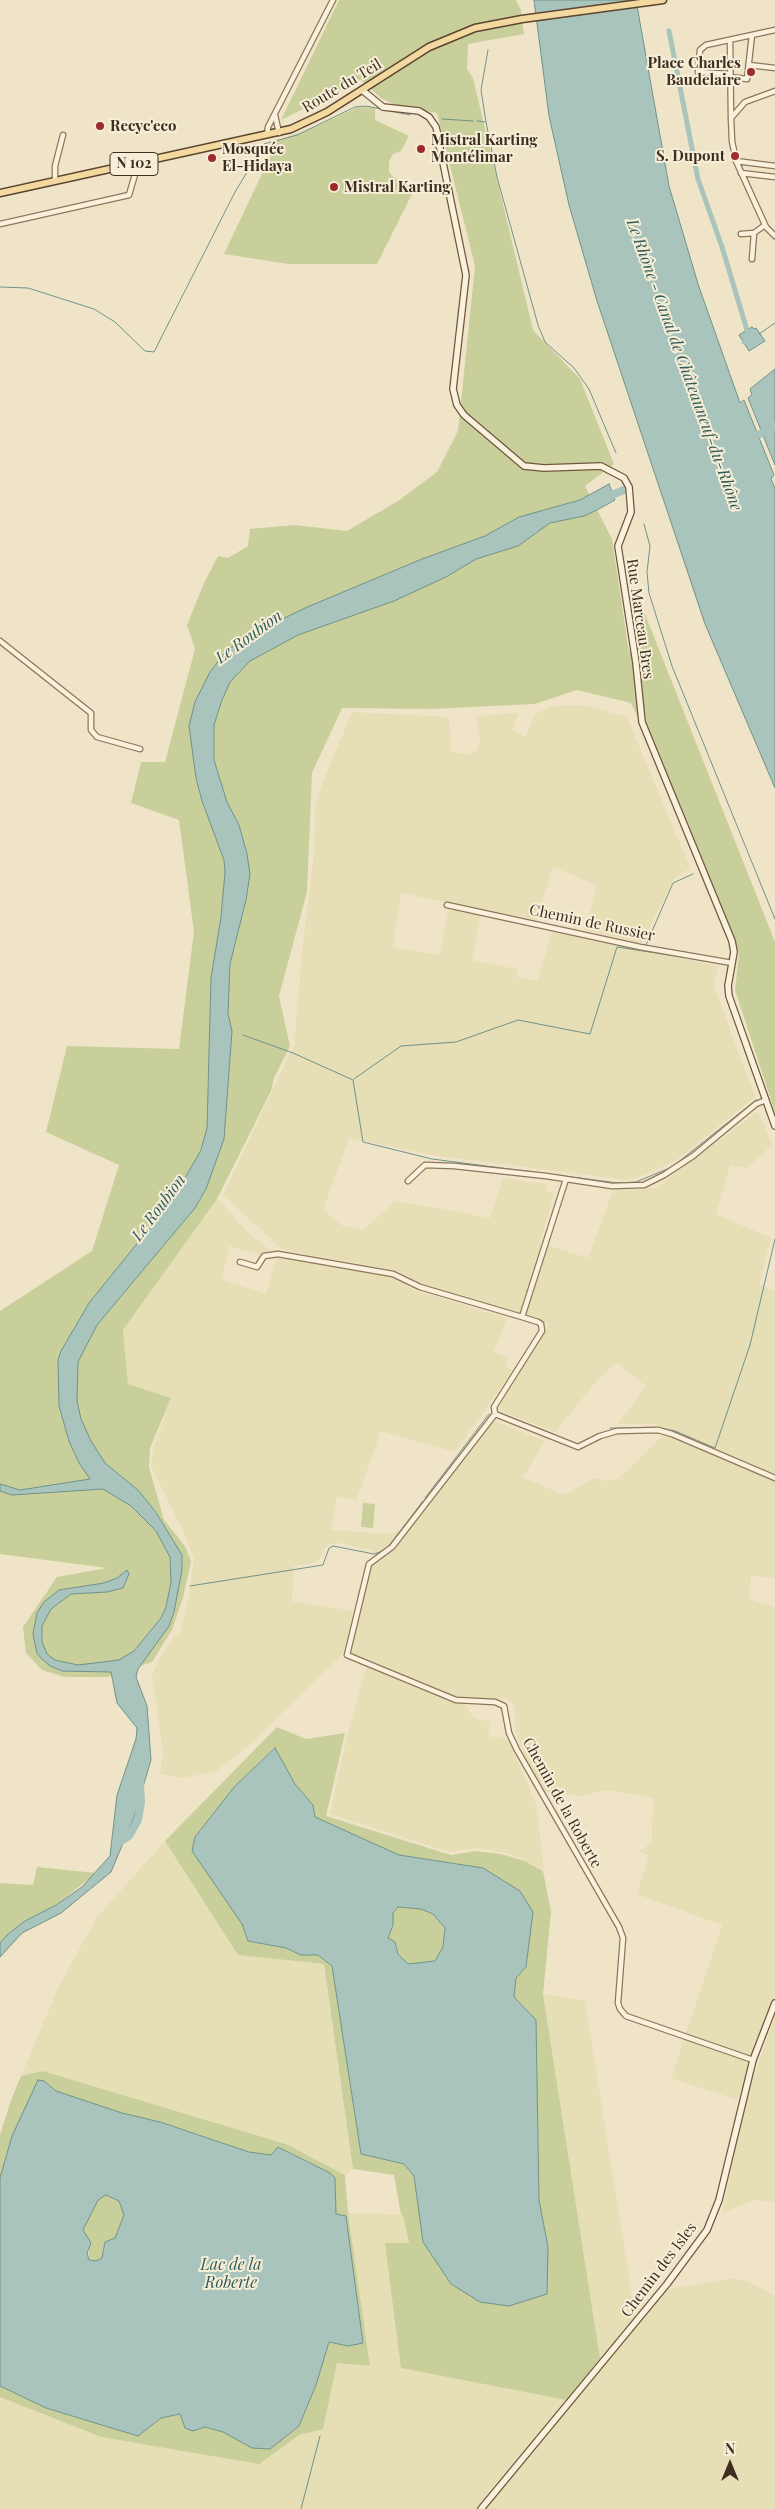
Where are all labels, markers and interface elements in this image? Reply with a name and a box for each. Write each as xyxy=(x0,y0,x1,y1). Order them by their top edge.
place label: Place Charles Baudelaire xyxy=(648,54,741,89)
street label: Route du Teil xyxy=(299,55,385,117)
marker: Place Charles Baudelaire xyxy=(745,66,757,78)
place label: Recyc'eco xyxy=(110,117,176,135)
marker: Recyc'eco xyxy=(94,120,106,132)
place label: Mistral Karting Montélimar xyxy=(431,131,538,166)
place label: Mosquée El-Hidaya xyxy=(222,140,292,175)
marker: Mistral Karting Montélimar xyxy=(415,143,427,155)
place label: S. Dupont xyxy=(656,147,725,165)
marker: S. Dupont xyxy=(729,150,741,162)
road number: N 102 xyxy=(110,152,158,175)
marker: Mosquée El-Hidaya xyxy=(206,152,218,164)
place label: Mistral Karting xyxy=(344,178,451,196)
marker: Mistral Karting xyxy=(328,181,340,193)
water label: Le Rhône - Canal de Châteauneuf-du-Rhône xyxy=(622,216,746,514)
street label: Rue Marceau Bres xyxy=(623,558,657,680)
water label: Le Roubion xyxy=(212,606,286,668)
street label: Chemin de Russier xyxy=(528,901,656,945)
water label: Le Roubion xyxy=(128,1171,190,1245)
street label: Chemin de la Roberte xyxy=(519,1735,605,1871)
street label: Chemin des Isles xyxy=(617,2219,701,2321)
water label: Lac de la Roberte xyxy=(200,2255,262,2293)
north arrow xyxy=(705,2439,755,2489)
text: N xyxy=(725,2439,735,2458)

